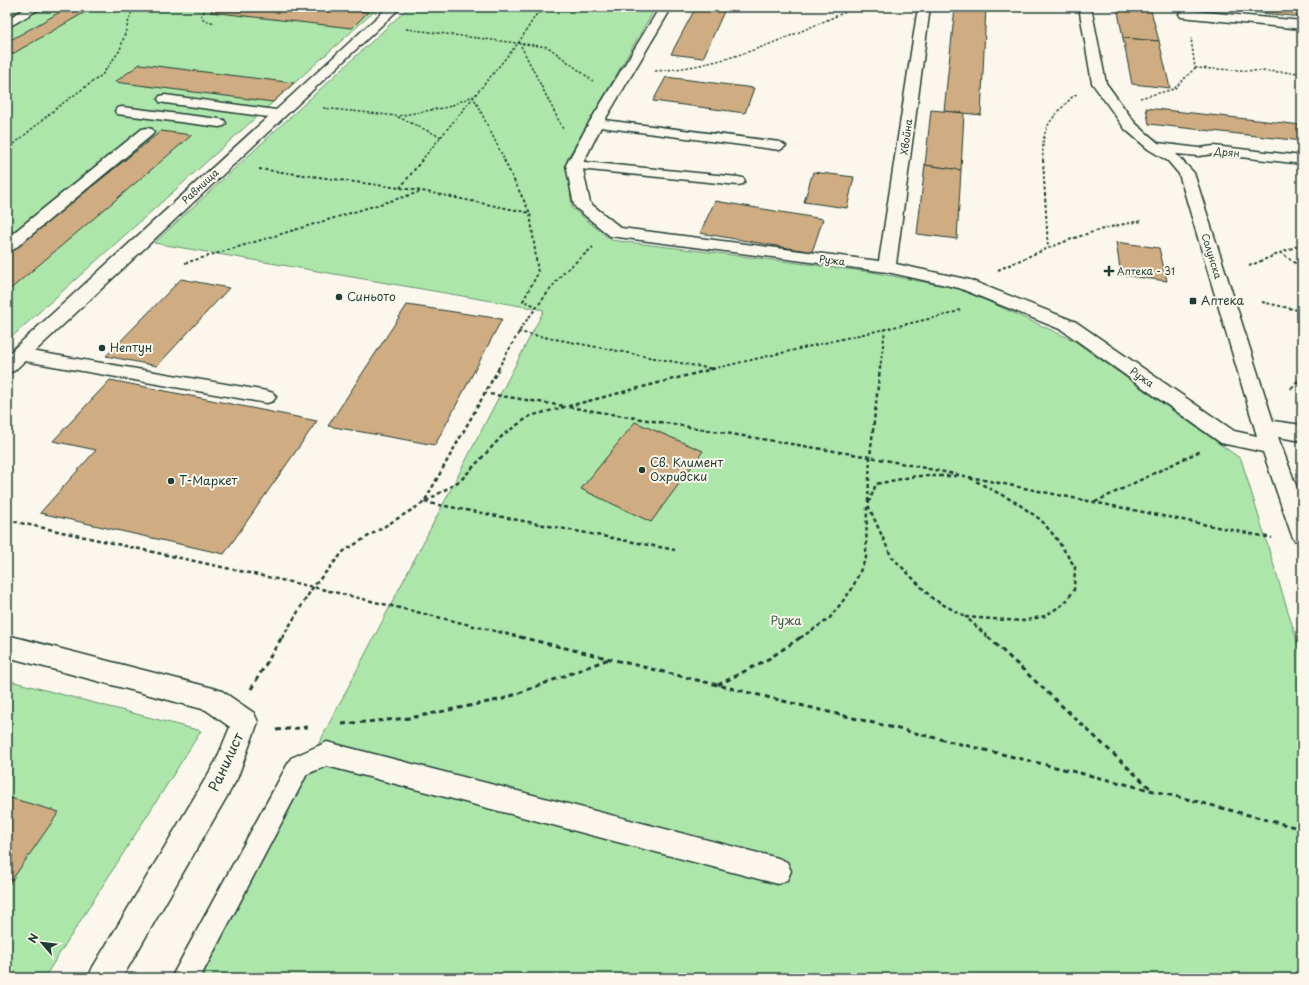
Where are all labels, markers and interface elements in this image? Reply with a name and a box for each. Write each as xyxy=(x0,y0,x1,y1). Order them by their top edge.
street label: Хвойна xyxy=(896,117,916,156)
street label: Дрян xyxy=(1213,143,1240,160)
street label: Равнища xyxy=(178,164,222,207)
street label: Солунска xyxy=(1197,231,1227,282)
street label: Ружа xyxy=(818,250,847,269)
place label: Аптека - 31 xyxy=(1117,263,1175,278)
marker: Аптека - 31 xyxy=(1104,266,1114,276)
place label: Синьото xyxy=(347,287,396,305)
place label: Аптека xyxy=(1201,291,1245,309)
marker: Синьото xyxy=(334,292,344,302)
marker: Аптека xyxy=(1188,296,1198,306)
place label: Нептун xyxy=(110,338,152,356)
marker: Нептун xyxy=(97,343,107,353)
street label: Ружа xyxy=(1127,363,1158,391)
place label: Св. Климент Охридски xyxy=(650,453,724,485)
marker: Св. Климент Охридски xyxy=(637,465,647,475)
place label: Т-Маркет xyxy=(179,471,238,489)
marker: Т-Маркет xyxy=(166,476,176,486)
park label: Ружа xyxy=(770,611,802,629)
street label: Ранилист xyxy=(203,729,248,795)
north arrow xyxy=(22,923,62,963)
text: N xyxy=(23,930,42,946)

